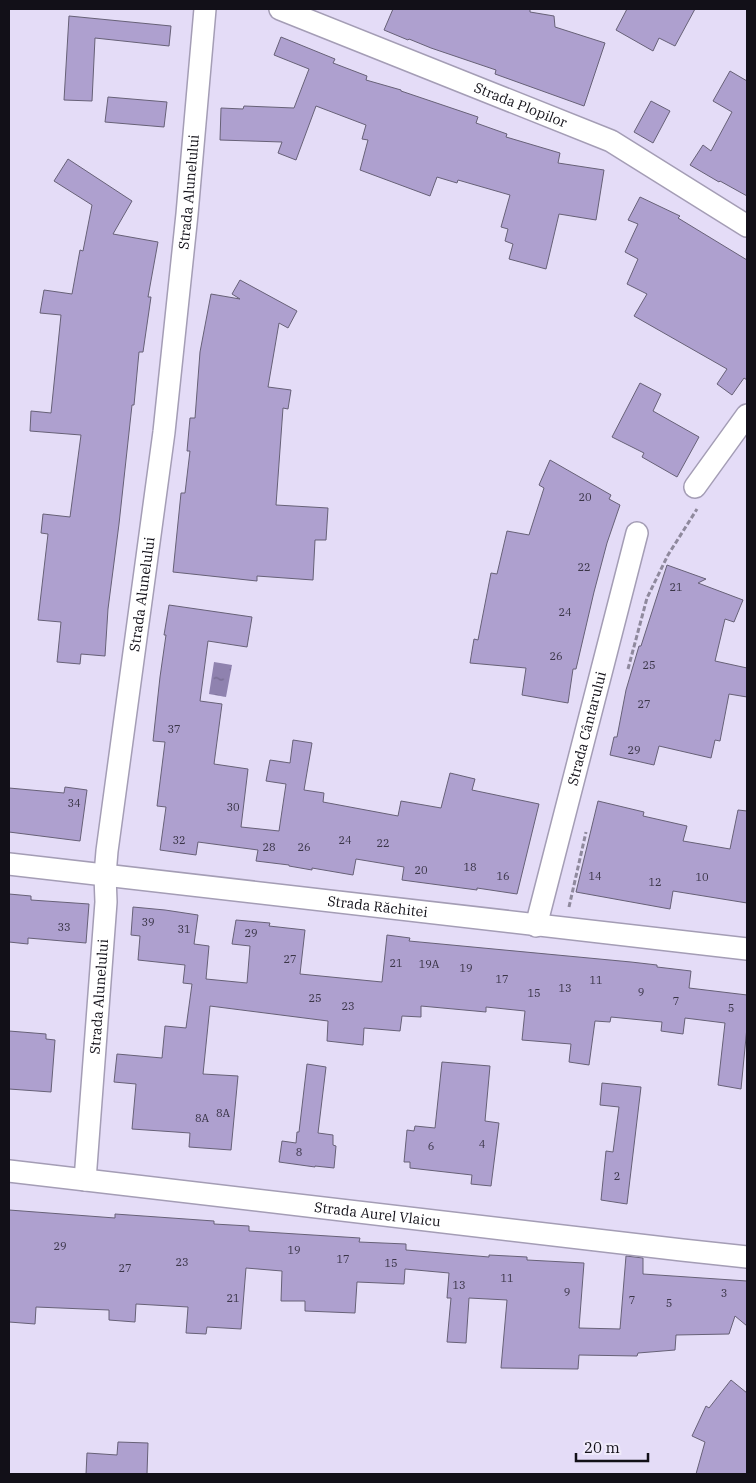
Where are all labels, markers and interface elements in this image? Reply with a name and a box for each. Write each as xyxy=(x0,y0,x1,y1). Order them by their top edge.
street label: Strada Plopilor xyxy=(471,78,570,132)
street label: Strada Alunelului xyxy=(174,134,203,250)
house number: 20 xyxy=(578,490,592,504)
street label: Strada Alunelului xyxy=(125,536,159,653)
house number: 22 xyxy=(577,560,591,574)
house number: 21 xyxy=(669,580,683,594)
house number: 24 xyxy=(558,605,572,619)
house number: 26 xyxy=(549,649,563,663)
house number: 25 xyxy=(642,658,656,672)
street label: Strada Cântarului xyxy=(563,669,610,787)
house number: 27 xyxy=(637,697,651,711)
house number: 37 xyxy=(167,722,181,736)
house number: 29 xyxy=(627,743,641,757)
house number: 34 xyxy=(67,796,81,810)
house number: 30 xyxy=(226,800,240,814)
house number: 32 xyxy=(172,833,186,847)
house number: 24 xyxy=(338,833,352,847)
house number: 22 xyxy=(376,836,390,850)
house number: 28 xyxy=(262,840,276,854)
house number: 26 xyxy=(297,840,311,854)
house number: 18 xyxy=(463,860,477,874)
house number: 20 xyxy=(414,863,428,877)
house number: 16 xyxy=(496,869,510,883)
house number: 14 xyxy=(588,869,602,883)
house number: 10 xyxy=(695,870,709,884)
house number: 12 xyxy=(648,875,662,889)
street label: Strada Răchitei xyxy=(326,892,429,921)
house number: 39 xyxy=(141,915,155,929)
house number: 33 xyxy=(57,920,71,934)
house number: 31 xyxy=(177,922,191,936)
house number: 29 xyxy=(244,926,258,940)
street label: Strada Alunelului xyxy=(86,938,112,1055)
house number: 27 xyxy=(283,952,297,966)
house number: 21 xyxy=(389,956,403,970)
house number: 19A xyxy=(419,957,440,971)
house number: 19 xyxy=(459,961,473,975)
house number: 17 xyxy=(495,972,509,986)
house number: 11 xyxy=(589,973,603,987)
house number: 13 xyxy=(558,981,572,995)
house number: 9 xyxy=(638,985,644,999)
house number: 15 xyxy=(527,986,541,1000)
house number: 25 xyxy=(308,991,322,1005)
house number: 7 xyxy=(673,994,679,1008)
house number: 23 xyxy=(341,999,355,1013)
house number: 5 xyxy=(728,1001,734,1015)
house number: 8A xyxy=(216,1106,231,1120)
house number: 8A xyxy=(195,1111,210,1125)
house number: 4 xyxy=(479,1137,486,1151)
house number: 6 xyxy=(428,1139,434,1153)
house number: 8 xyxy=(296,1145,302,1159)
house number: 2 xyxy=(614,1169,620,1183)
street label: Strada Aurel Vlaicu xyxy=(313,1198,442,1231)
house number: 29 xyxy=(53,1239,67,1253)
house number: 19 xyxy=(287,1243,301,1257)
house number: 17 xyxy=(336,1252,350,1266)
house number: 23 xyxy=(175,1255,189,1269)
house number: 15 xyxy=(384,1256,398,1270)
house number: 27 xyxy=(118,1261,132,1275)
house number: 11 xyxy=(500,1271,514,1285)
house number: 13 xyxy=(452,1278,466,1292)
house number: 9 xyxy=(564,1285,570,1299)
house number: 3 xyxy=(721,1286,727,1300)
house number: 21 xyxy=(226,1291,240,1305)
house number: 7 xyxy=(629,1293,635,1307)
house number: 5 xyxy=(666,1296,672,1310)
scale bar xyxy=(576,1430,648,1462)
text: 20 m xyxy=(584,1438,620,1457)

